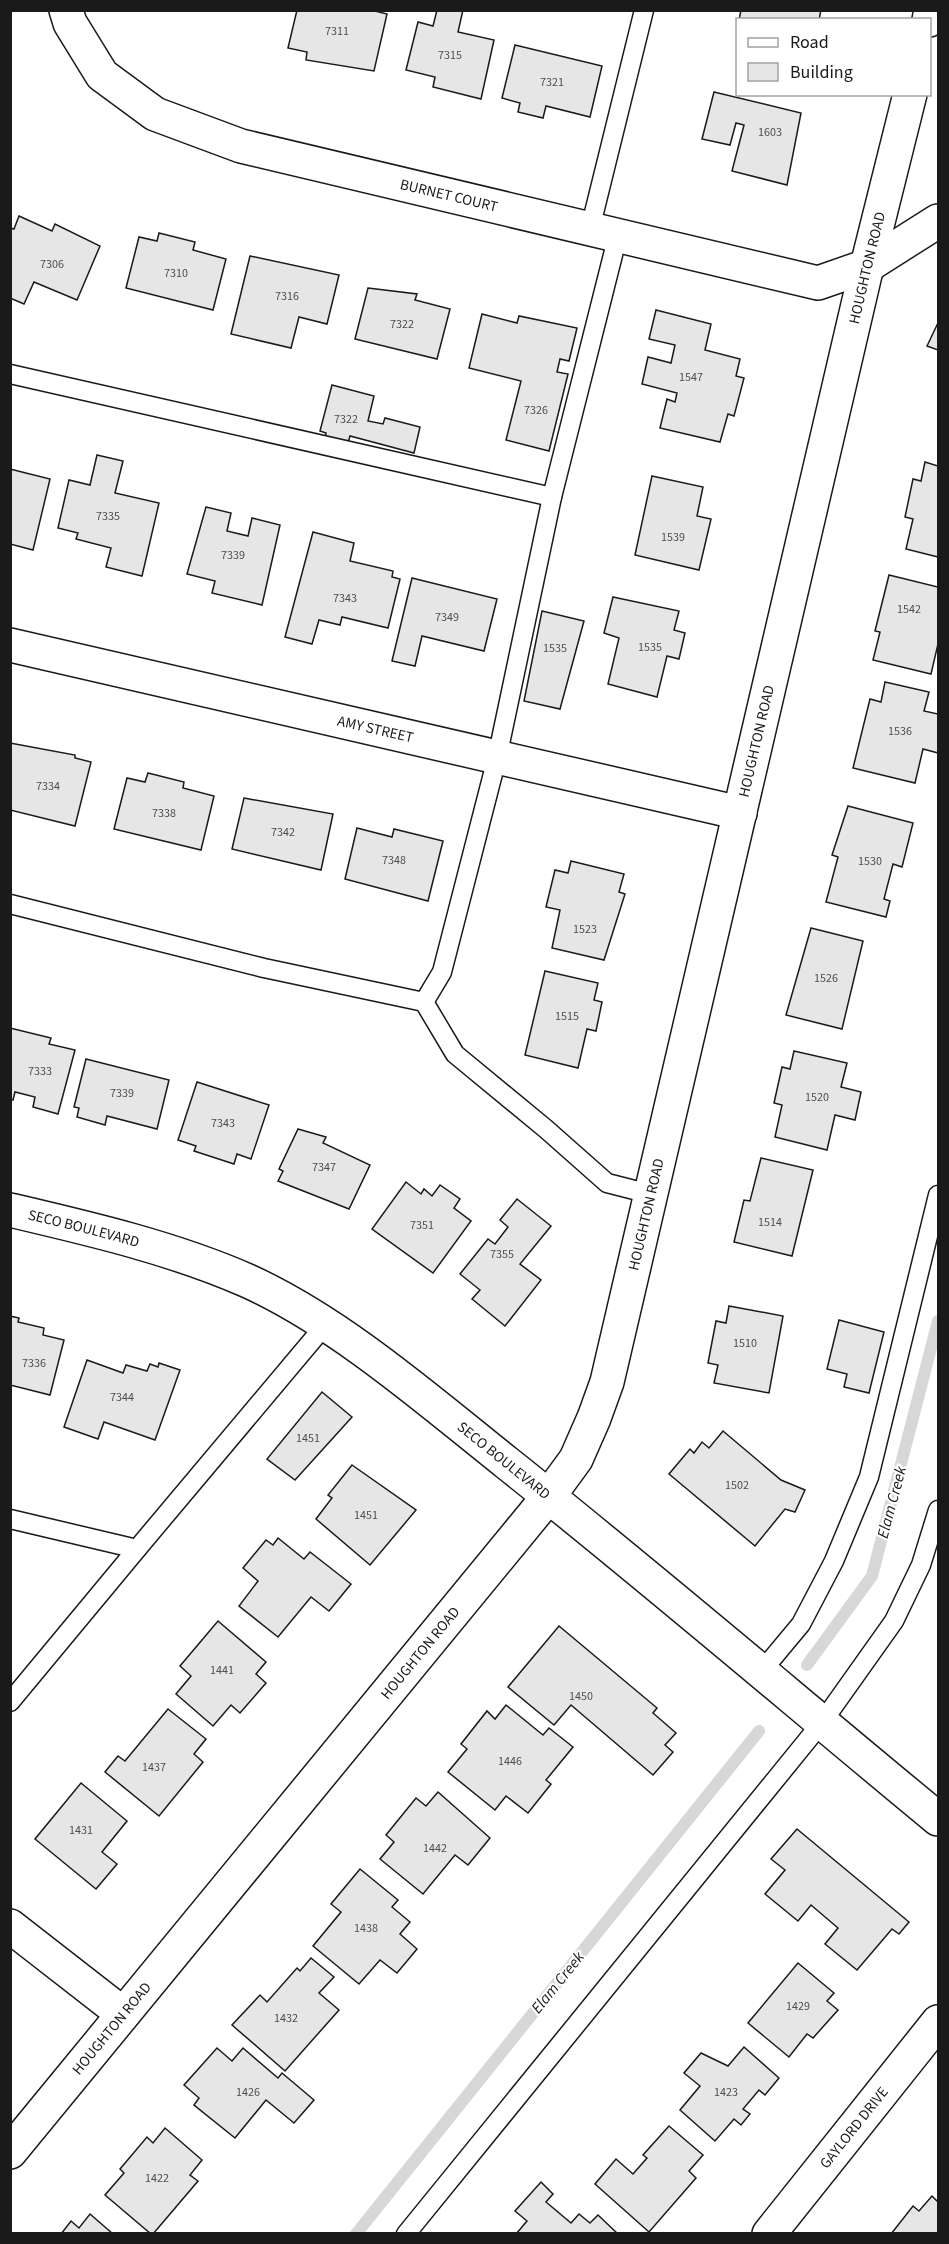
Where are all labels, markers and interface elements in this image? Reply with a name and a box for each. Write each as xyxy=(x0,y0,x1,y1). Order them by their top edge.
legend xyxy=(736,18,931,96)
house number: 7311 xyxy=(325,23,349,40)
text: Road xyxy=(790,30,829,55)
house number: 7315 xyxy=(438,47,462,64)
text: Building xyxy=(790,60,853,85)
house number: 7321 xyxy=(540,74,564,91)
house number: 1603 xyxy=(758,124,782,141)
street label: BURNET COURT xyxy=(398,174,500,218)
street label: HOUGHTON ROAD xyxy=(844,210,891,326)
house number: 7306 xyxy=(40,256,64,273)
house number: 7310 xyxy=(164,265,188,282)
house number: 7316 xyxy=(275,288,299,305)
house number: 7322 xyxy=(390,316,414,333)
house number: 1547 xyxy=(679,369,703,386)
house number: 7326 xyxy=(524,402,548,419)
house number: 7322 xyxy=(334,411,358,428)
house number: 7335 xyxy=(96,508,120,525)
house number: 1539 xyxy=(661,529,685,546)
house number: 7339 xyxy=(221,547,245,564)
house number: 7343 xyxy=(333,590,357,607)
house number: 1542 xyxy=(897,601,921,618)
house number: 7349 xyxy=(435,609,459,626)
house number: 1535 xyxy=(638,639,662,656)
house number: 1535 xyxy=(543,640,567,657)
street label: HOUGHTON ROAD xyxy=(734,683,780,799)
street label: AMY STREET xyxy=(335,711,415,749)
house number: 1536 xyxy=(888,723,912,740)
house number: 7334 xyxy=(36,778,60,795)
house number: 7338 xyxy=(152,805,176,822)
house number: 7342 xyxy=(271,824,295,841)
house number: 7348 xyxy=(382,852,406,869)
house number: 1530 xyxy=(858,853,882,870)
house number: 1523 xyxy=(573,921,597,938)
house number: 1526 xyxy=(814,970,838,987)
house number: 1515 xyxy=(555,1008,579,1025)
house number: 7333 xyxy=(28,1063,52,1080)
house number: 7339 xyxy=(110,1085,134,1102)
house number: 1520 xyxy=(805,1089,829,1106)
house number: 7343 xyxy=(211,1115,235,1132)
street label: HOUGHTON ROAD xyxy=(623,1156,670,1273)
house number: 7347 xyxy=(312,1159,336,1176)
street label: SECO BOULEVARD xyxy=(26,1205,142,1253)
house number: 1514 xyxy=(758,1214,782,1231)
house number: 7351 xyxy=(410,1217,434,1234)
house number: 7355 xyxy=(490,1246,514,1263)
house number: 1510 xyxy=(733,1335,757,1352)
house number: 7336 xyxy=(22,1355,46,1372)
house number: 7344 xyxy=(110,1389,134,1406)
street label: SECO BOULEVARD xyxy=(453,1417,555,1505)
house number: 1451 xyxy=(296,1430,320,1447)
water label: Elam Creek xyxy=(872,1463,912,1541)
house number: 1502 xyxy=(725,1477,749,1494)
house number: 1451 xyxy=(354,1507,378,1524)
street label: HOUGHTON ROAD xyxy=(376,1602,465,1704)
house number: 1441 xyxy=(210,1662,234,1679)
house number: 1450 xyxy=(569,1688,593,1705)
house number: 1446 xyxy=(498,1753,522,1770)
house number: 1437 xyxy=(142,1759,166,1776)
house number: 1431 xyxy=(69,1822,93,1839)
house number: 1442 xyxy=(423,1840,447,1857)
house number: 1438 xyxy=(354,1920,378,1937)
water label: Elam Creek xyxy=(526,1947,590,2018)
street label: HOUGHTON ROAD xyxy=(67,1978,156,2080)
house number: 1429 xyxy=(786,1998,810,2015)
house number: 1432 xyxy=(274,2010,298,2027)
street label: GAYLORD DRIVE xyxy=(815,2083,893,2173)
house number: 1426 xyxy=(236,2084,260,2101)
house number: 1423 xyxy=(714,2084,738,2101)
house number: 1422 xyxy=(145,2170,169,2187)

